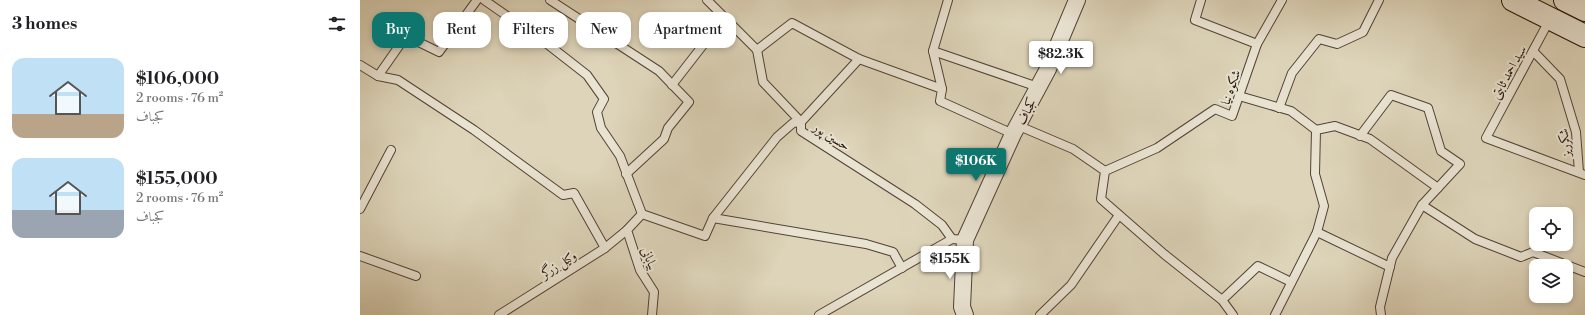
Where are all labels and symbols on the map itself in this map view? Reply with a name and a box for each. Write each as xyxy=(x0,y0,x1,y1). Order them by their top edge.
pin: $82.3K xyxy=(1028,41,1094,75)
street label: سید احمد ثابتی xyxy=(1488,43,1530,102)
street label: شکوه نیا xyxy=(1218,68,1244,107)
street label: کجباف xyxy=(1013,95,1041,128)
street label: حسین پور xyxy=(808,118,853,155)
street label: شکرریز xyxy=(1555,128,1575,160)
pin: $106K xyxy=(948,148,1004,182)
street label: بیابانی xyxy=(637,245,661,272)
pin: $155K xyxy=(922,246,978,280)
street label: وکیل زرگر xyxy=(535,247,580,284)

